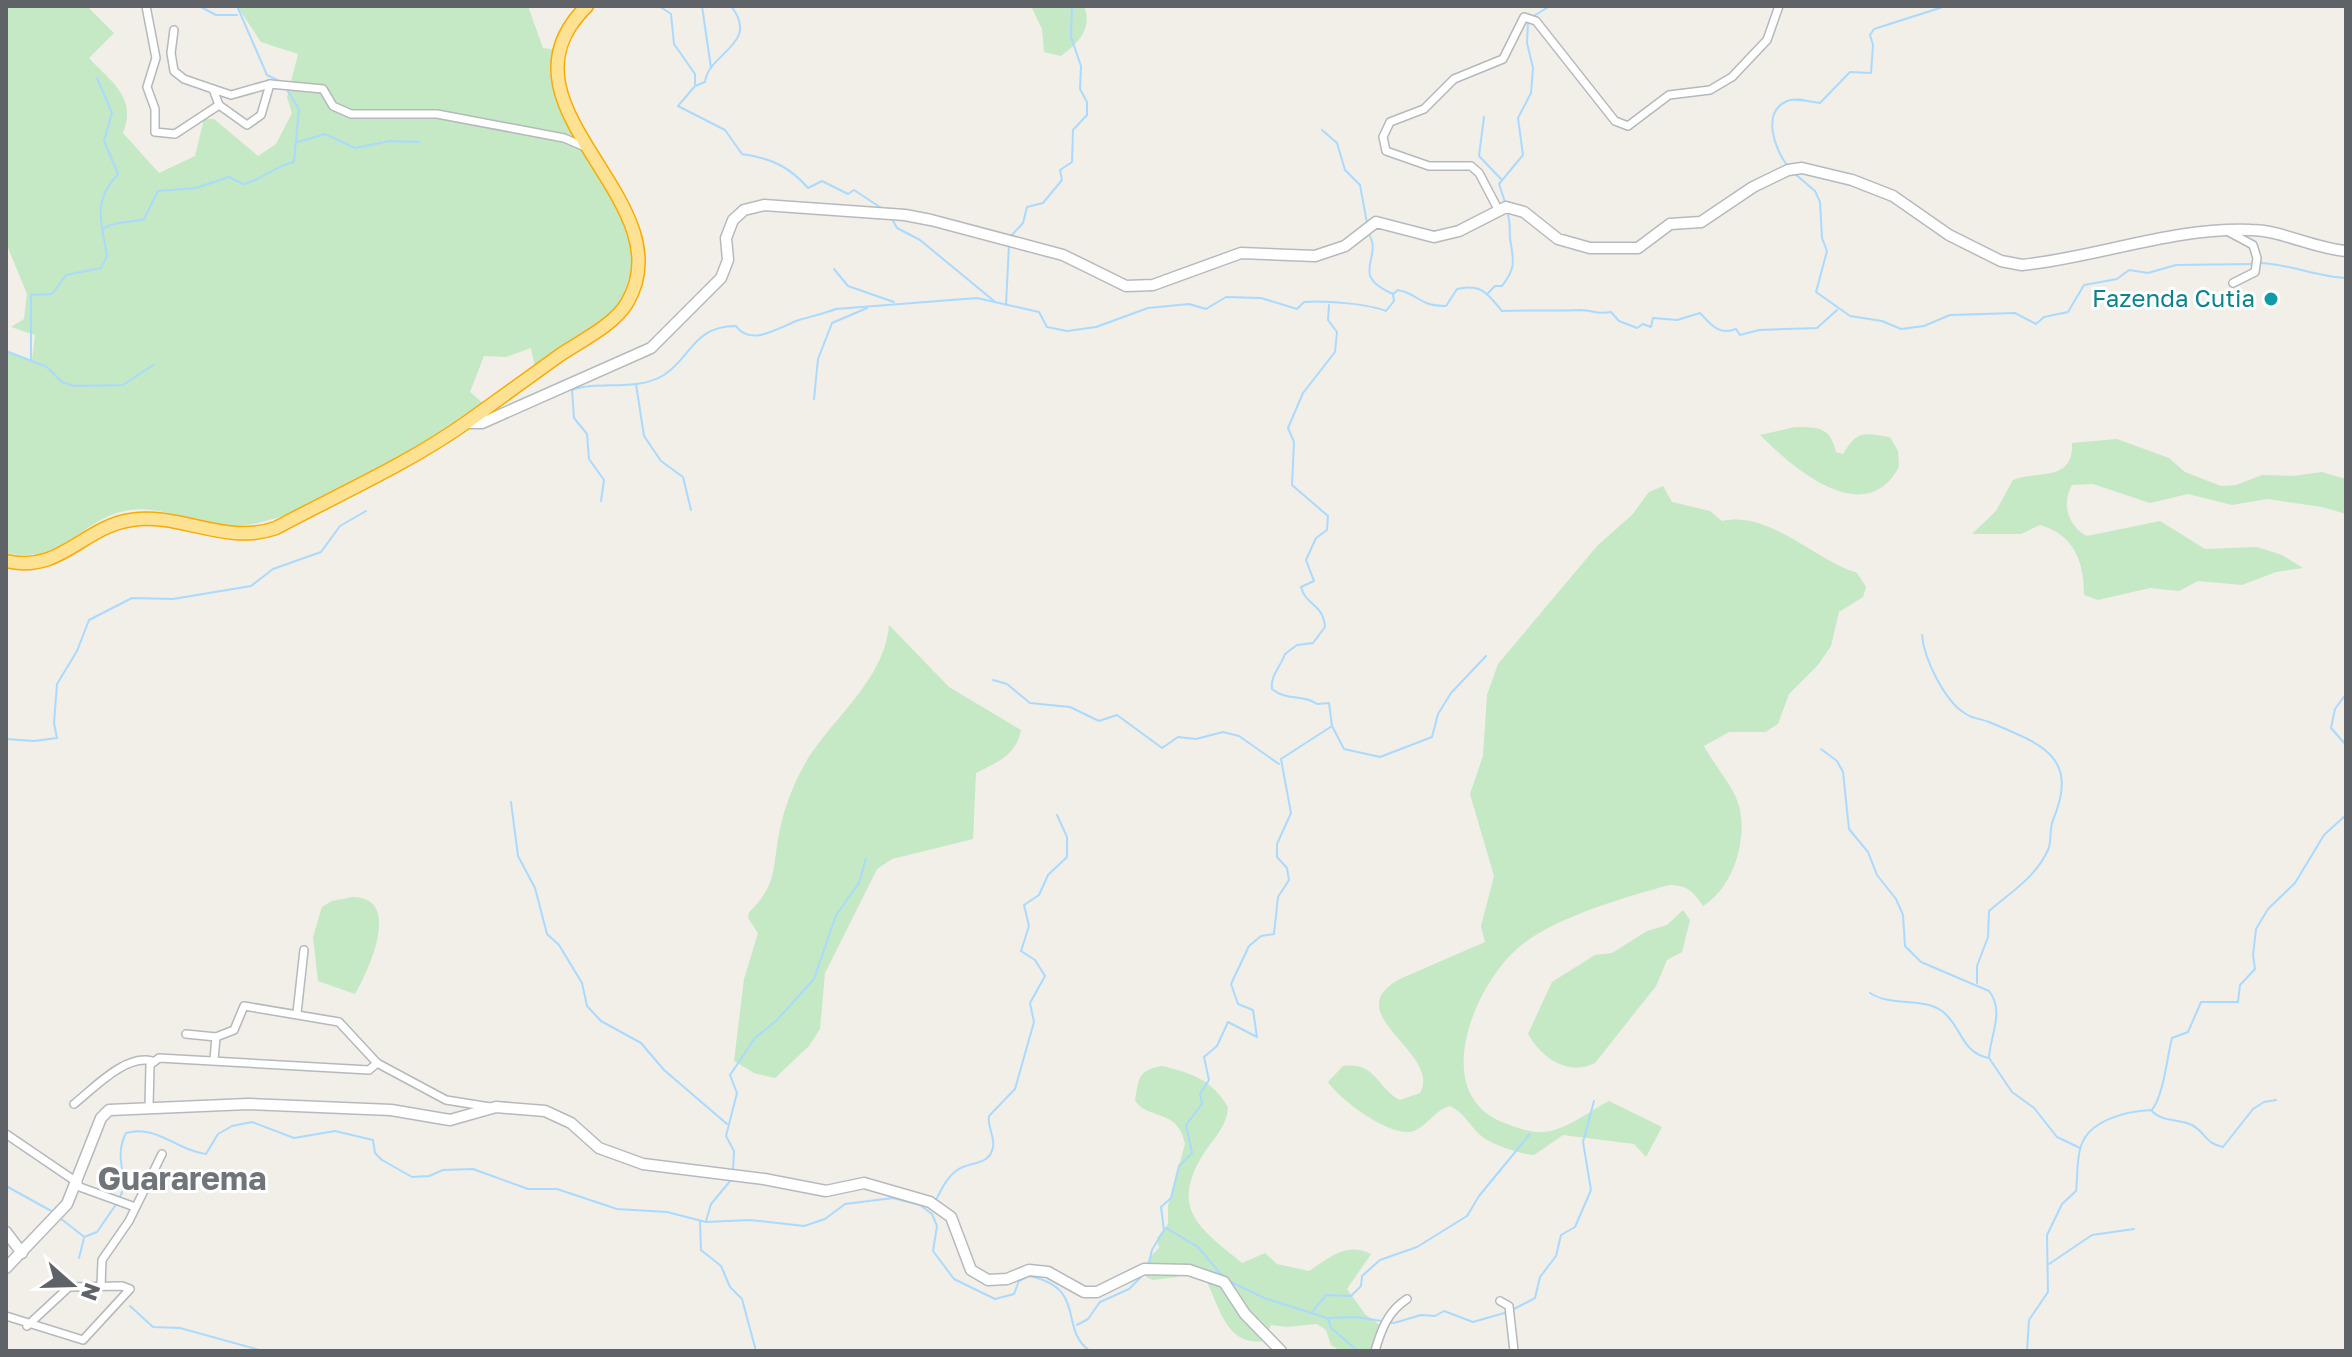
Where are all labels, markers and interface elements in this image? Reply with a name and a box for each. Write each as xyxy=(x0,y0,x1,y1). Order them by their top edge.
place label: Fazenda Cutia xyxy=(2092,283,2255,312)
marker: Fazenda Cutia xyxy=(2262,290,2280,308)
district label: Guararema xyxy=(97,1159,267,1197)
north arrow xyxy=(32,1245,112,1325)
text: N xyxy=(76,1280,107,1304)

